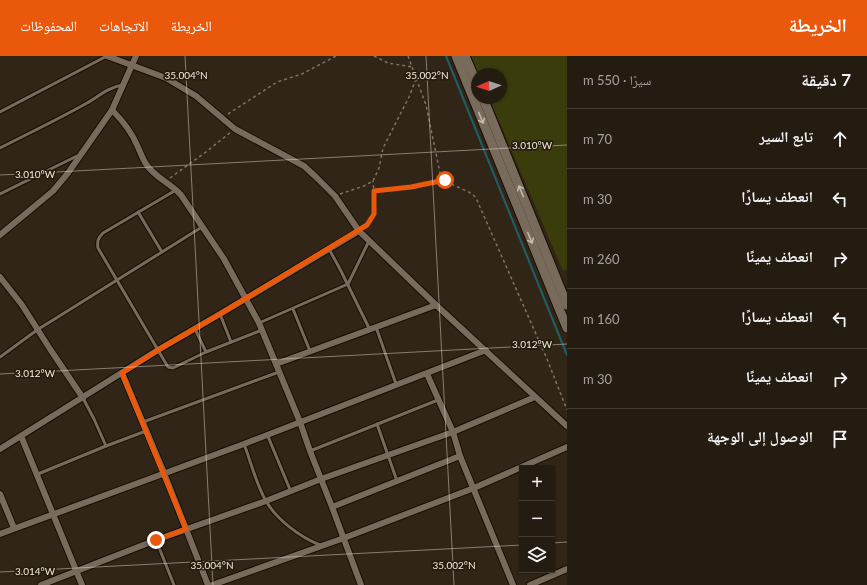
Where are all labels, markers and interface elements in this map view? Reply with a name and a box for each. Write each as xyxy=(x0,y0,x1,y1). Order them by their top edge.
text: الخريطة xyxy=(789,13,847,36)
text: المحفوظات xyxy=(20,17,77,34)
text: الاتجاهات xyxy=(99,17,149,34)
text: الخريطة xyxy=(171,17,212,34)
north arrow xyxy=(471,68,507,104)
text: 35.004°N xyxy=(164,69,208,81)
text: 35.002°N xyxy=(405,69,449,81)
text: 7 دقيقة xyxy=(801,69,851,90)
text: سيرًا · 550 m xyxy=(583,72,651,88)
one-way arrow xyxy=(478,112,485,124)
text: تابع السير xyxy=(759,127,813,145)
icon: ahead xyxy=(829,128,851,150)
text: 70 m xyxy=(583,131,612,147)
text: 3.010°W xyxy=(512,139,553,151)
text: 3.010°W xyxy=(15,168,56,180)
route start xyxy=(436,171,454,189)
one-way arrow xyxy=(516,185,524,197)
text: انعطف يسارًا xyxy=(741,187,813,205)
icon: left xyxy=(829,188,851,210)
text: 30 m xyxy=(583,191,612,207)
one-way arrow xyxy=(527,232,535,244)
text: انعطف يمينًا xyxy=(746,247,813,265)
icon: right xyxy=(829,248,851,270)
text: 260 m xyxy=(583,251,620,267)
text: انعطف يسارًا xyxy=(741,307,813,325)
icon: left xyxy=(829,308,851,330)
text: 160 m xyxy=(583,311,620,327)
text: 3.012°W xyxy=(512,338,553,350)
text: 3.012°W xyxy=(15,367,56,379)
text: انعطف يمينًا xyxy=(746,367,813,385)
icon: right xyxy=(829,368,851,390)
text: 30 m xyxy=(583,371,612,387)
text: الوصول إلى الوجهة xyxy=(707,427,813,445)
icon: arrive xyxy=(829,428,851,450)
map controls xyxy=(519,465,555,573)
button: + xyxy=(519,465,555,501)
button: − xyxy=(519,501,555,537)
route end xyxy=(147,531,165,549)
button: layers xyxy=(519,537,555,573)
text: 35.004°N xyxy=(190,559,234,571)
text: 35.002°N xyxy=(432,559,476,571)
text: 3.014°W xyxy=(15,565,56,577)

